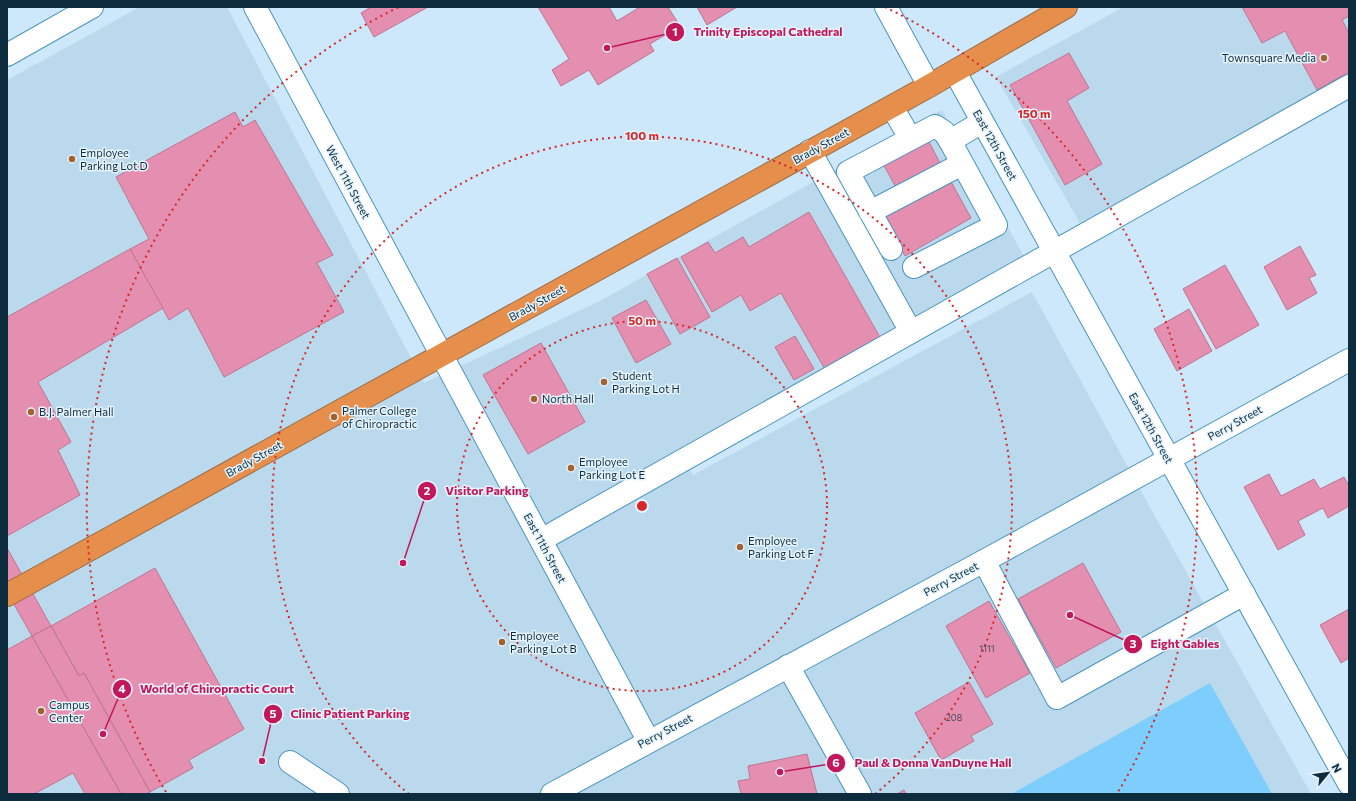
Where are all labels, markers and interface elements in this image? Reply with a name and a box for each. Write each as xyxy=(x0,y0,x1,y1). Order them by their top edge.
callout: Trinity Episcopal Cathedral xyxy=(665,20,850,44)
text: 1 xyxy=(672,24,678,38)
text: Trinity Episcopal Cathedral xyxy=(694,24,843,38)
place label: Townsquare Media xyxy=(1222,51,1316,64)
marker: Townsquare Media xyxy=(1319,53,1329,63)
text: 150 m xyxy=(1017,106,1051,120)
street label: East 12th Street xyxy=(971,107,1020,183)
street label: Brady Street xyxy=(790,125,852,166)
text: 100 m xyxy=(625,128,659,142)
street label: West 11th Street xyxy=(324,143,373,221)
place label: Employee Parking Lot D xyxy=(80,146,148,172)
marker: Employee Parking Lot D xyxy=(67,154,77,164)
street label: Brady Street xyxy=(506,282,568,323)
text: 50 m xyxy=(628,313,656,327)
place label: Student Parking Lot H xyxy=(612,369,680,395)
marker: Student Parking Lot H xyxy=(599,377,609,387)
street label: East 12th Street xyxy=(1127,390,1176,466)
place label: North Hall xyxy=(542,392,594,405)
marker: North Hall xyxy=(529,394,539,404)
street label: Perry Street xyxy=(1205,402,1265,443)
place label: Palmer College of Chiropractic xyxy=(342,404,417,430)
place label: B.J. Palmer Hall xyxy=(39,405,114,419)
marker: B.J. Palmer Hall xyxy=(26,407,36,417)
marker: Palmer College of Chiropractic xyxy=(329,412,339,422)
street label: Brady Street xyxy=(223,438,285,479)
place label: Employee Parking Lot E xyxy=(579,455,645,481)
marker: Employee Parking Lot E xyxy=(566,463,576,473)
callout: Visitor Parking xyxy=(417,479,536,503)
text: 2 xyxy=(424,483,431,497)
text: Visitor Parking xyxy=(445,483,529,497)
centre of rings xyxy=(635,499,649,513)
street label: East 11th Street xyxy=(522,511,570,585)
place label: Employee Parking Lot F xyxy=(748,534,814,560)
marker: Employee Parking Lot F xyxy=(735,542,745,552)
street label: Perry Street xyxy=(921,558,981,598)
place label: Employee Parking Lot B xyxy=(510,629,577,655)
callout: Eight Gables xyxy=(1123,632,1227,656)
text: 3 xyxy=(1130,636,1137,650)
text: Eight Gables xyxy=(1151,636,1220,650)
marker: Employee Parking Lot B xyxy=(497,637,507,647)
house number: 1111 xyxy=(979,643,995,654)
callout: World of Chiropractic Court xyxy=(112,677,302,701)
text: 4 xyxy=(118,681,126,695)
text: World of Chiropractic Court xyxy=(140,681,294,695)
place label: Campus Center xyxy=(49,698,90,724)
callout: Clinic Patient Parking xyxy=(263,702,418,726)
marker: Campus Center xyxy=(36,706,46,716)
text: 5 xyxy=(270,706,277,720)
text: Clinic Patient Parking xyxy=(290,706,410,720)
street label: Perry Street xyxy=(635,710,695,750)
house number: 208 xyxy=(946,712,962,723)
callout: Paul & Donna VanDuyne Hall xyxy=(826,751,1020,775)
north arrow xyxy=(1308,753,1348,793)
text: 6 xyxy=(832,755,840,769)
text: Paul & Donna VanDuyne Hall xyxy=(854,755,1012,769)
text: N xyxy=(1329,761,1345,775)

